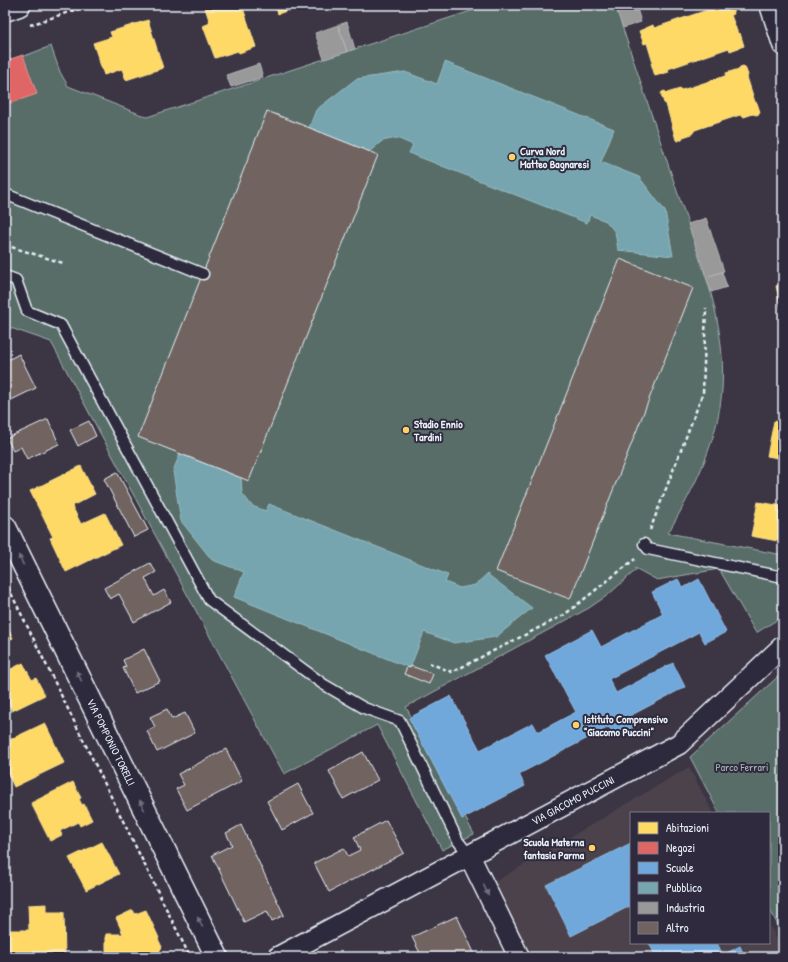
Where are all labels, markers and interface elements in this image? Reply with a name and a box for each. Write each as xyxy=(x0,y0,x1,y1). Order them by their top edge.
place label: Curva Nord Matteo Bagnaresi xyxy=(520,144,589,172)
marker: Curva Nord Matteo Bagnaresi xyxy=(507,152,517,162)
place label: Stadio Ennio Tardini xyxy=(413,417,463,444)
marker: Stadio Ennio Tardini xyxy=(401,425,411,435)
one-way arrow xyxy=(18,554,24,565)
one-way arrow xyxy=(75,670,82,682)
street label: VIA POMPONIO TORELLI xyxy=(84,697,138,788)
place label: Istituto Comprensivo "Giacomo Puccini" xyxy=(584,712,668,739)
marker: Istituto Comprensivo "Giacomo Puccini" xyxy=(571,720,581,730)
park label: Parco Ferrari xyxy=(715,760,769,774)
street label: VIA GIACOMO PUCCINI xyxy=(529,773,617,828)
one-way arrow xyxy=(139,800,145,811)
legend xyxy=(630,812,770,944)
text: Abitazioni xyxy=(666,819,709,836)
place label: Scuola Materna fantasia Parma xyxy=(524,835,585,862)
text: Negozi xyxy=(666,839,695,856)
marker: Scuola Materna fantasia Parma xyxy=(587,843,597,853)
text: Scuole xyxy=(666,859,694,876)
text: Pubblico xyxy=(666,879,702,896)
one-way arrow xyxy=(483,884,489,896)
text: Industria xyxy=(666,899,705,916)
one-way arrow xyxy=(196,916,203,928)
text: Altro xyxy=(666,919,689,936)

